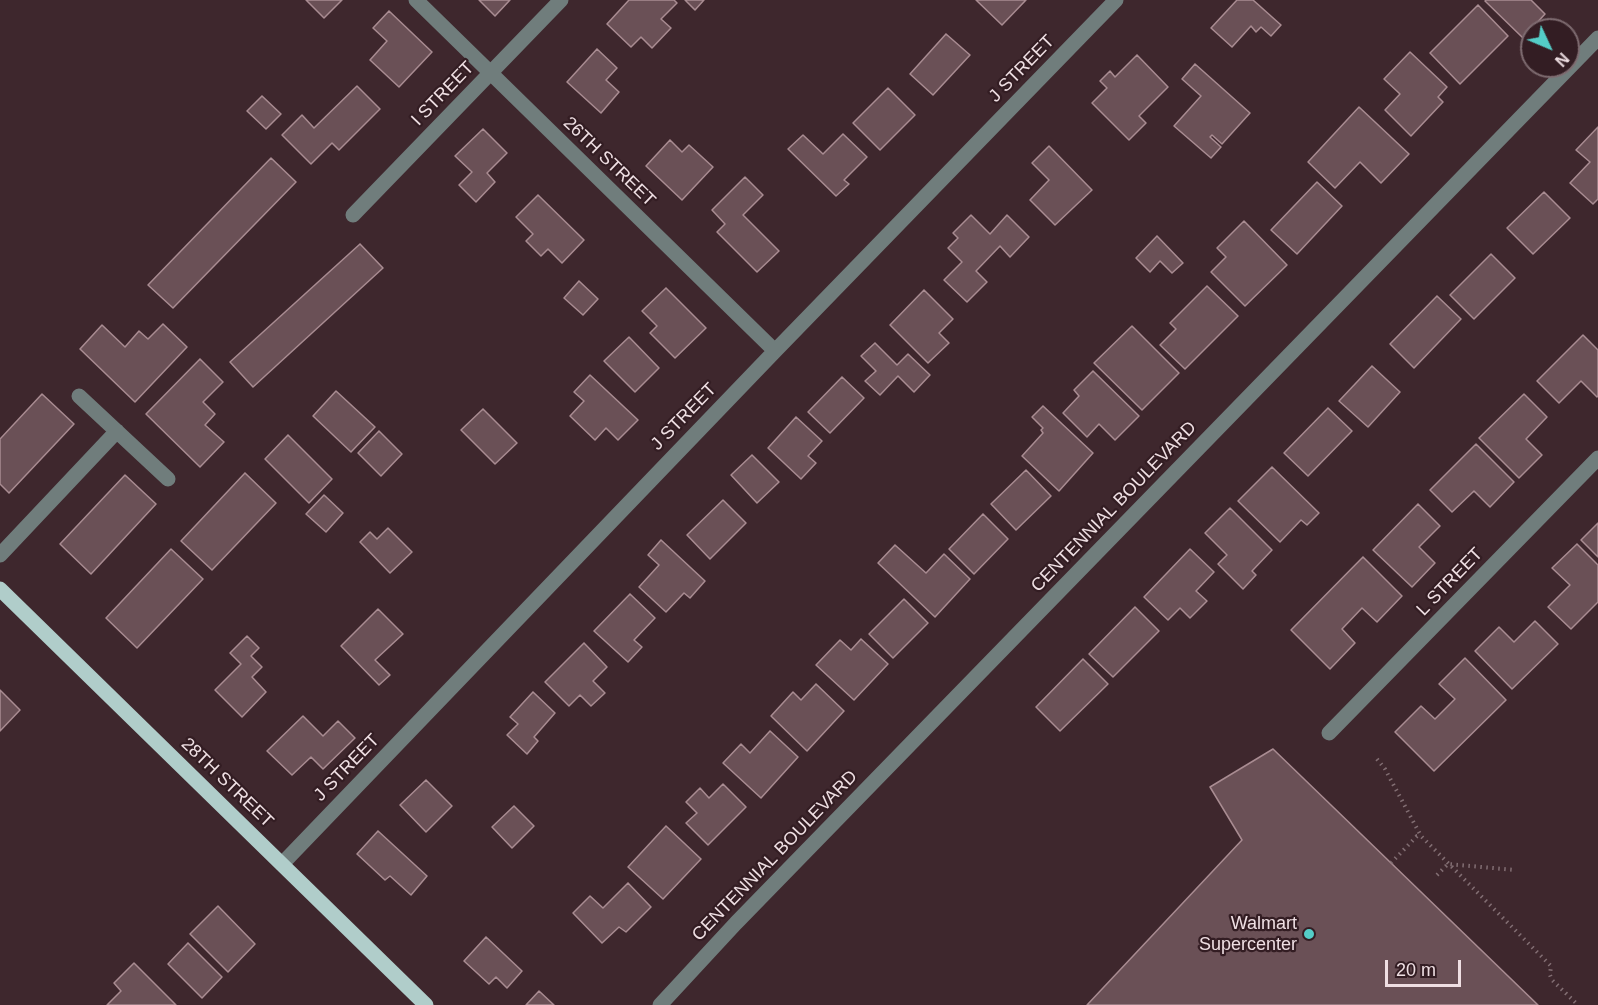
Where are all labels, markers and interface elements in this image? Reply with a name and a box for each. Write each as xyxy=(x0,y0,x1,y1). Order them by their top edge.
north arrow xyxy=(1520,18,1580,78)
street label: J STREET xyxy=(985,31,1059,107)
text: N xyxy=(1552,49,1572,70)
street label: I STREET xyxy=(407,57,479,131)
street label: 26TH STREET xyxy=(558,113,660,211)
street label: J STREET xyxy=(647,379,721,455)
street label: CENTENNIAL BOULEVARD xyxy=(1027,417,1201,597)
street label: L STREET xyxy=(1412,544,1488,620)
street label: J STREET xyxy=(310,730,384,806)
street label: 28TH STREET xyxy=(176,734,278,832)
street label: CENTENNIAL BOULEVARD xyxy=(688,766,862,946)
place label: Walmart Supercenter xyxy=(1199,913,1297,956)
marker: Walmart Supercenter xyxy=(1302,927,1316,941)
scale bar xyxy=(1388,948,1464,986)
text: 20 m xyxy=(1396,960,1436,980)

